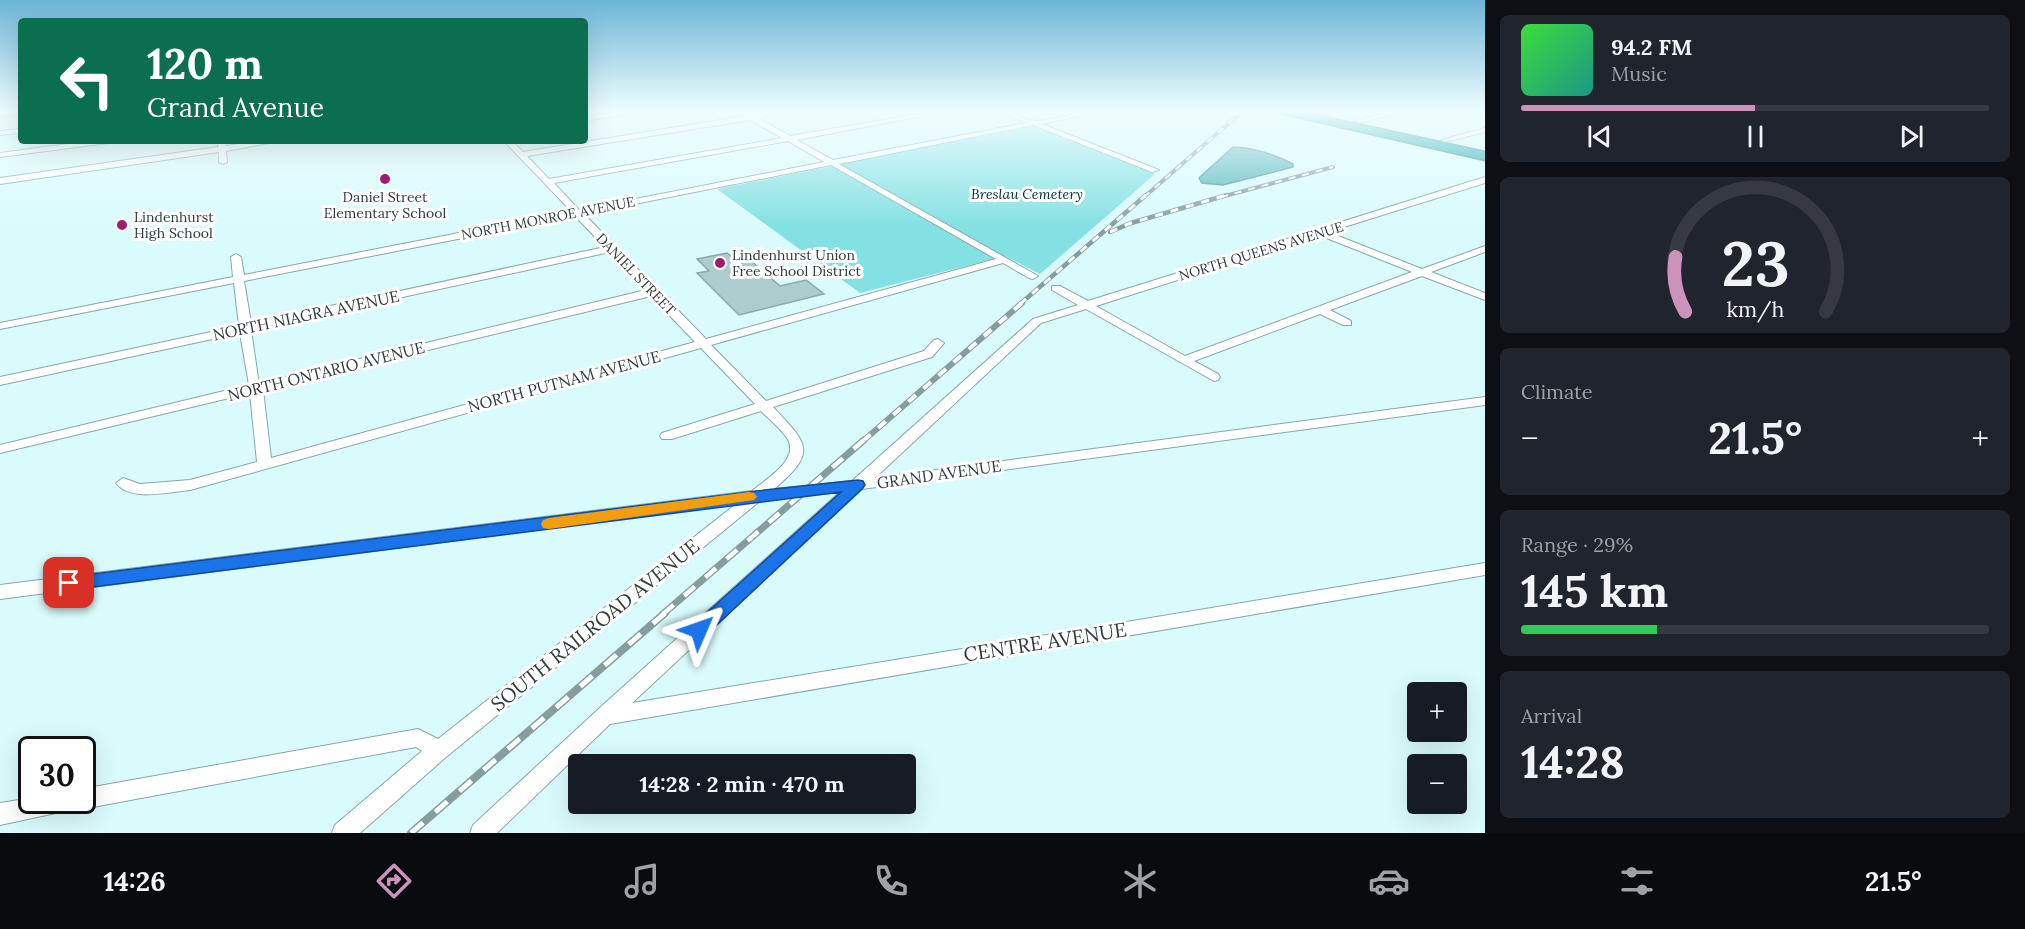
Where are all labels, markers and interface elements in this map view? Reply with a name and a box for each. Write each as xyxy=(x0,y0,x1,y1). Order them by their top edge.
text: 94.2 FM xyxy=(1611,33,1692,61)
text: 120 m xyxy=(147,37,263,91)
icon: left xyxy=(48,42,126,120)
text: Music xyxy=(1611,61,1667,86)
text: Grand Avenue xyxy=(147,90,324,124)
icon: previous xyxy=(1583,120,1616,153)
icon: pause xyxy=(1739,120,1772,153)
icon: next xyxy=(1895,120,1928,153)
marker: Daniel Street Elementary School xyxy=(378,172,392,186)
park label: Breslau Cemetery xyxy=(971,185,1083,203)
place label: Daniel Street Elementary School xyxy=(324,188,446,222)
street label: NORTH MONROE AVENUE xyxy=(460,192,637,244)
place label: Lindenhurst High School xyxy=(134,208,214,242)
street label: NORTH QUEENS AVENUE xyxy=(1176,217,1346,285)
marker: Lindenhurst High School xyxy=(115,218,129,232)
text: 23 xyxy=(1721,223,1789,303)
street label: DANIEL STREET xyxy=(592,229,680,319)
place label: Lindenhurst Union Free School District xyxy=(732,246,862,280)
marker: Lindenhurst Union Free School District xyxy=(713,256,727,270)
street label: NORTH NIAGRA AVENUE xyxy=(211,285,401,345)
text: km/h xyxy=(1726,295,1784,323)
street label: NORTH ONTARIO AVENUE xyxy=(225,337,427,405)
street label: NORTH PUTNAM AVENUE xyxy=(465,346,663,416)
text: Climate xyxy=(1521,379,1593,404)
text: 21.5° xyxy=(1708,409,1802,466)
text: − xyxy=(1521,417,1539,459)
text: + xyxy=(1971,417,1989,459)
street label: GRAND AVENUE xyxy=(876,455,1002,493)
text: Range · 29% xyxy=(1521,532,1633,557)
street label: SOUTH RAILROAD AVENUE xyxy=(485,533,704,716)
pin xyxy=(43,557,94,608)
text: 145 km xyxy=(1521,562,1668,619)
icon: arrive xyxy=(52,566,85,599)
position arrow xyxy=(667,598,731,662)
street label: CENTRE AVENUE xyxy=(962,616,1128,667)
map controls xyxy=(1407,682,1467,814)
button: + xyxy=(1407,682,1467,742)
text: Arrival xyxy=(1521,703,1582,728)
text: 14:28 xyxy=(1521,733,1625,790)
speed limit sign: 30 xyxy=(18,736,96,814)
button: − xyxy=(1407,754,1467,814)
text: 14:28 · 2 min · 470 m xyxy=(639,770,845,798)
icon: directions xyxy=(373,860,415,902)
icon: music xyxy=(621,860,663,902)
icon: phone xyxy=(870,860,912,902)
icon: climate xyxy=(1119,860,1161,902)
icon: car xyxy=(1368,860,1410,902)
icon: filters xyxy=(1616,860,1658,902)
text: 14:26 xyxy=(103,864,166,898)
text: 21.5° xyxy=(1865,864,1922,898)

